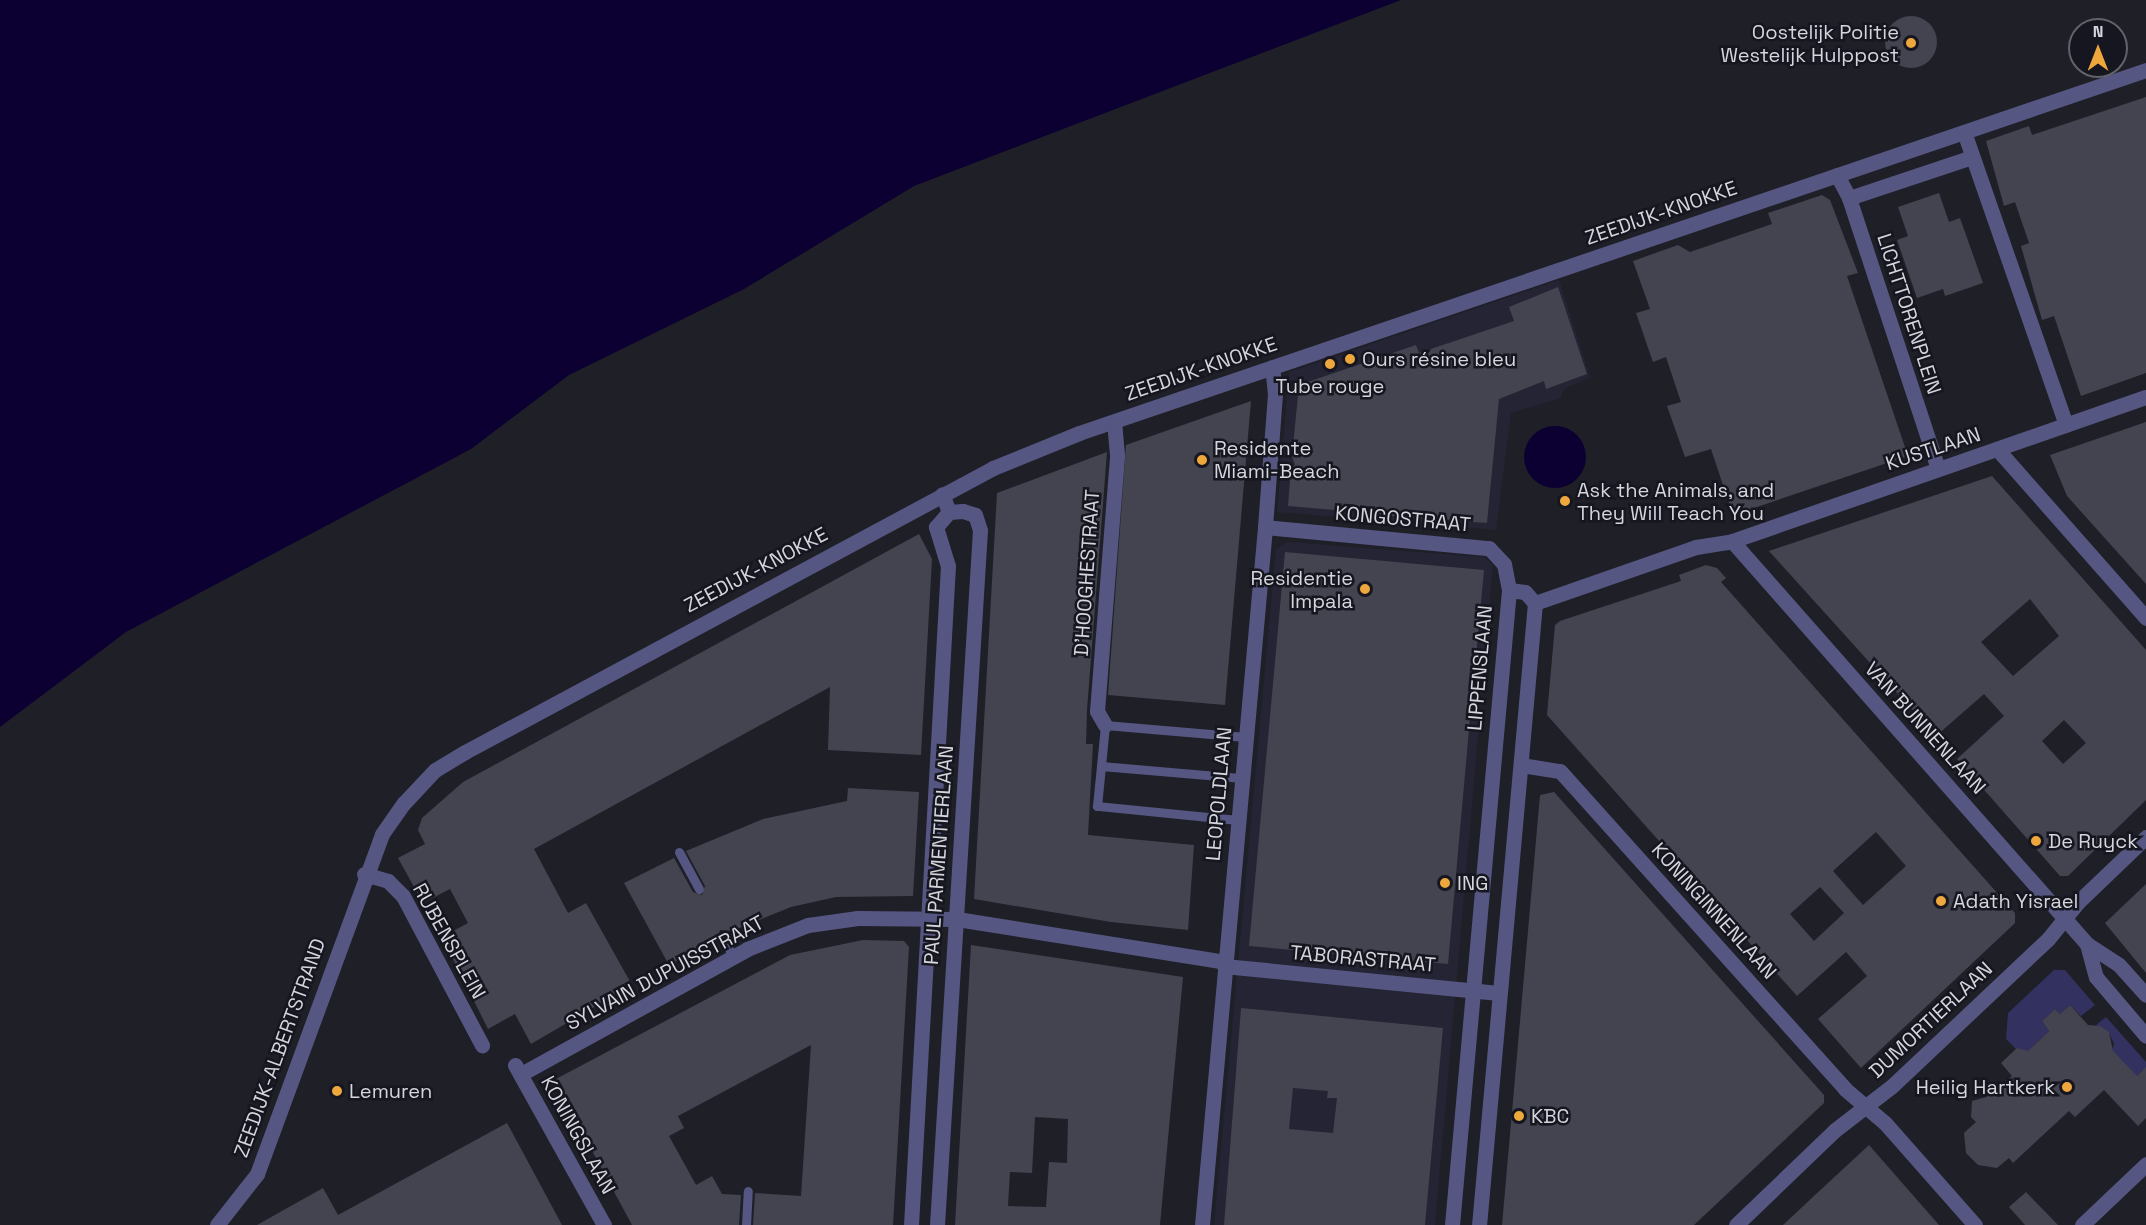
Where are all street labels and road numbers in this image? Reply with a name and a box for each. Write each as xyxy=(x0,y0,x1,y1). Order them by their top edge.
street label: ZEEDIJK-KNOKKE xyxy=(1582,176,1740,250)
street label: LICHTTORENPLEIN xyxy=(1872,231,1946,397)
street label: ZEEDIJK-KNOKKE xyxy=(1122,332,1280,406)
street label: KUSTLAAN xyxy=(1883,422,1983,476)
street label: D'HOOGHESTRAAT xyxy=(1069,489,1105,657)
street label: KONGOSTRAAT xyxy=(1334,501,1472,537)
street label: ZEEDIJK-KNOKKE xyxy=(680,522,832,618)
street label: LIPPENSLAAN xyxy=(1463,604,1497,732)
street label: VAN BUNNENLAAN xyxy=(1859,657,1991,799)
street label: LEOPOLDLAAN xyxy=(1201,726,1237,862)
street label: PAUL PARMENTIERLAAN xyxy=(919,744,959,966)
street label: KONINGINNENLAAN xyxy=(1647,838,1781,984)
street label: RUBENSPLEIN xyxy=(407,879,491,1003)
street label: SYLVAIN DUPUISSTRAAT xyxy=(562,910,768,1036)
street label: ZEEDIJK-ALBERTSTRAND xyxy=(229,935,331,1161)
street label: TABORASTRAAT xyxy=(1289,941,1437,977)
street label: DUMORTIERLAAN xyxy=(1864,957,1998,1083)
street label: KONINGSLAAN xyxy=(536,1072,620,1198)

